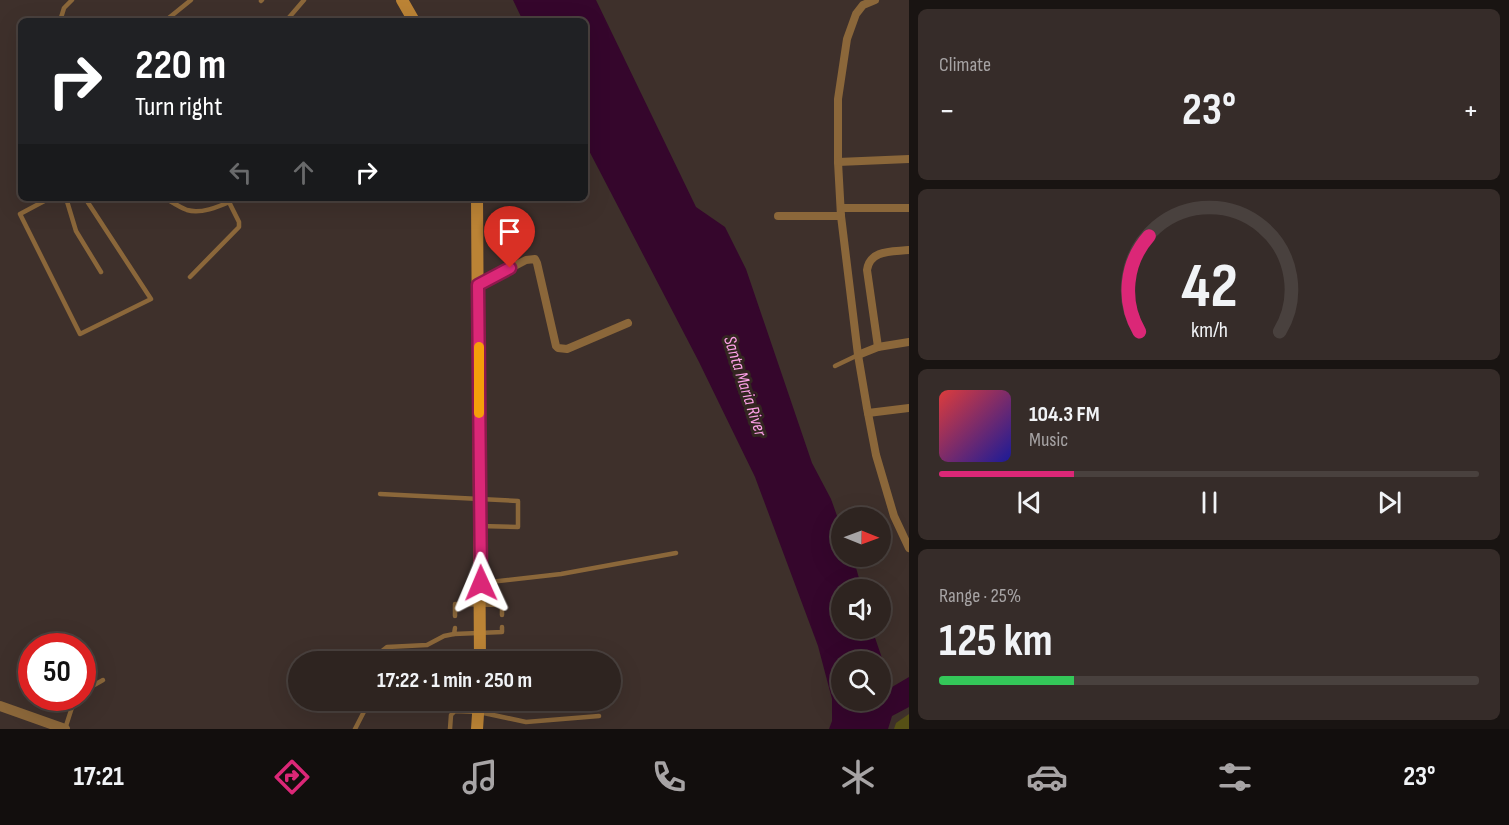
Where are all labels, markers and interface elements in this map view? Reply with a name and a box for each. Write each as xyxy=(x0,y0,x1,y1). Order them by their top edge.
text: 220 m xyxy=(135,40,226,91)
icon: right xyxy=(36,42,114,120)
text: Climate xyxy=(939,53,991,77)
text: 23° xyxy=(1182,83,1236,138)
text: Turn right xyxy=(135,91,222,123)
text: − xyxy=(939,91,955,131)
text: + xyxy=(1463,91,1479,131)
icon: left xyxy=(224,156,257,189)
icon: ahead xyxy=(287,156,320,189)
icon: right xyxy=(350,156,383,189)
pin xyxy=(484,206,535,268)
icon: arrive xyxy=(493,215,526,248)
text: 42 xyxy=(1181,250,1237,325)
text: km/h xyxy=(1190,318,1228,343)
water label: Santa Maria River xyxy=(719,333,771,440)
text: 104.3 FM xyxy=(1029,401,1100,428)
text: Music xyxy=(1029,428,1068,452)
icon: previous xyxy=(1013,486,1046,519)
icon: pause xyxy=(1193,486,1226,519)
icon: next xyxy=(1373,486,1406,519)
north arrow xyxy=(831,507,891,567)
map controls xyxy=(831,507,891,711)
position arrow xyxy=(449,551,513,615)
button: sound xyxy=(831,579,891,639)
text: Range · 25% xyxy=(939,584,1021,608)
text: 125 km xyxy=(939,614,1052,669)
speed limit sign: 50 xyxy=(18,633,96,711)
button: search xyxy=(831,651,891,711)
text: 17:22 · 1 min · 250 m xyxy=(377,667,532,694)
icon: directions xyxy=(271,756,313,798)
icon: music xyxy=(459,756,501,798)
icon: phone xyxy=(648,756,690,798)
icon: climate xyxy=(837,756,879,798)
icon: car xyxy=(1026,756,1068,798)
icon: filters xyxy=(1214,756,1256,798)
text: 17:21 xyxy=(73,761,124,793)
text: 23° xyxy=(1403,761,1436,793)

